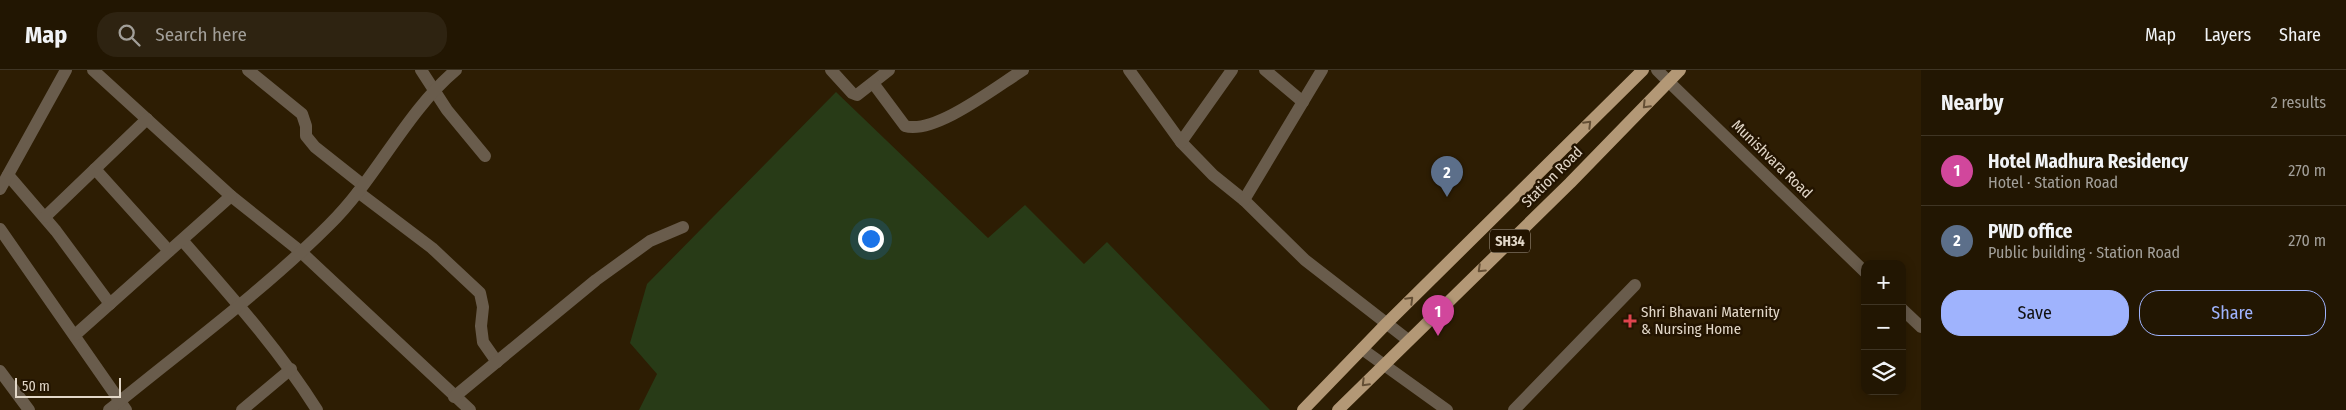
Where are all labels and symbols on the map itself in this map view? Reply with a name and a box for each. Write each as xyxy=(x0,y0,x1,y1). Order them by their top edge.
one-way arrow xyxy=(1643,99,1652,108)
street label: Munishvara Road xyxy=(1728,116,1816,202)
one-way arrow xyxy=(1582,121,1591,130)
street label: Station Road xyxy=(1518,143,1586,211)
pin: 2 xyxy=(1431,156,1463,197)
your location xyxy=(858,226,884,252)
road number: SH34 xyxy=(1490,230,1530,252)
one-way arrow xyxy=(1478,263,1487,272)
pin: 1 xyxy=(1422,295,1454,336)
one-way arrow xyxy=(1404,297,1413,306)
place label: Shri Bhavani Maternity & Nursing Home xyxy=(1641,303,1780,338)
marker: Shri Bhavani Maternity & Nursing Home xyxy=(1623,314,1637,328)
scale bar xyxy=(15,375,121,398)
one-way arrow xyxy=(1362,377,1371,386)

